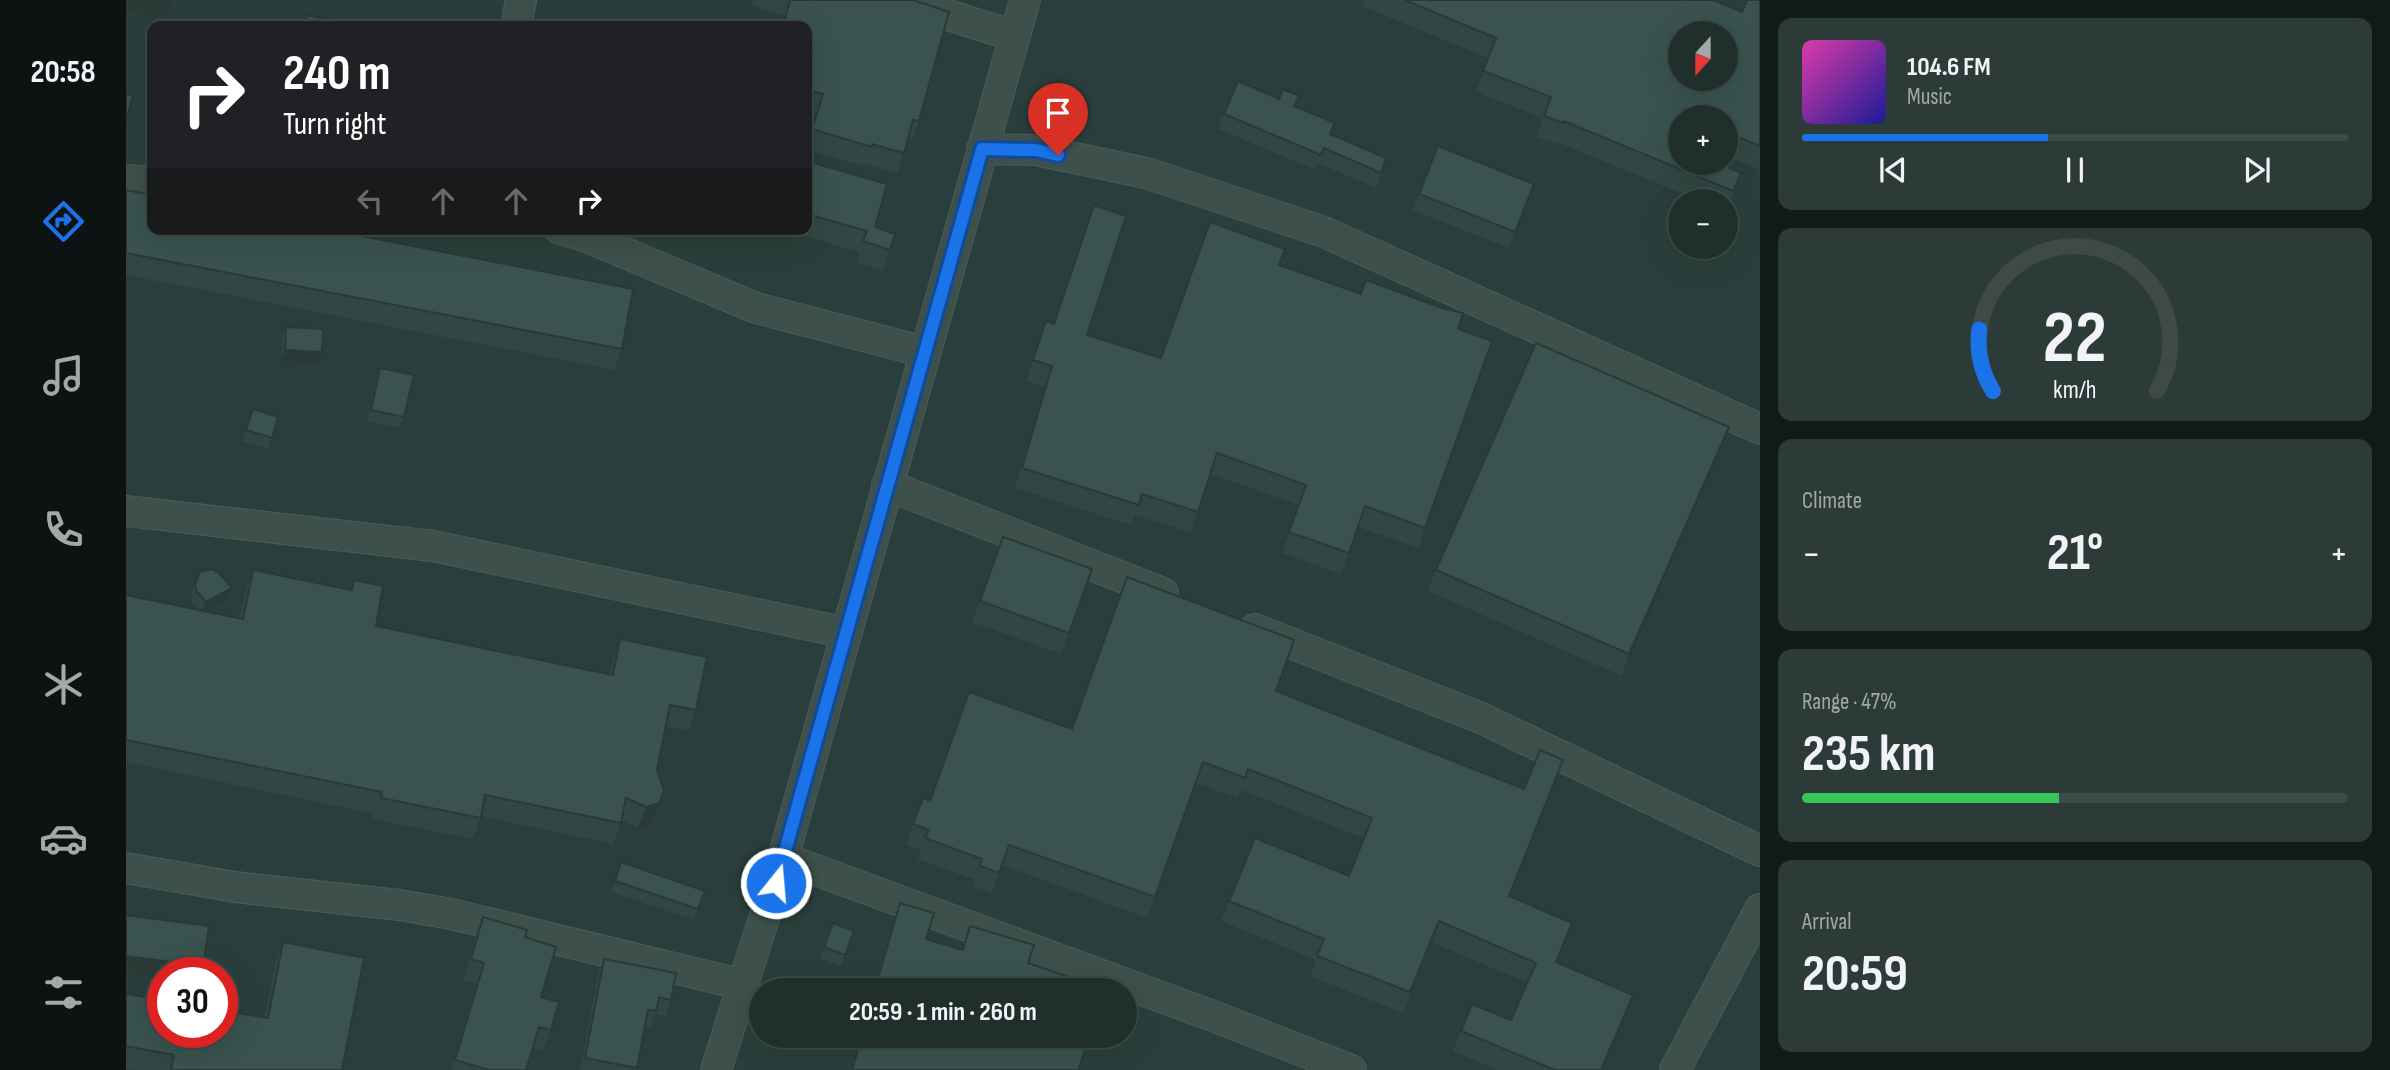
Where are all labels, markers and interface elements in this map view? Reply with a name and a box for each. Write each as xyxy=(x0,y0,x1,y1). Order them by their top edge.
north arrow xyxy=(1668,21,1738,91)
map controls xyxy=(1668,21,1738,259)
text: 240 m xyxy=(283,45,391,104)
icon: right xyxy=(168,49,259,140)
text: 104.6 FM xyxy=(1907,52,1991,83)
text: 20:58 xyxy=(30,53,96,92)
pin xyxy=(1028,83,1088,155)
text: Music xyxy=(1907,83,1952,111)
icon: arrive xyxy=(1039,94,1077,132)
text: Turn right xyxy=(283,105,387,144)
button: + xyxy=(1668,105,1738,175)
icon: previous xyxy=(1874,151,1912,189)
icon: pause xyxy=(2056,151,2094,189)
icon: next xyxy=(2238,151,2276,189)
icon: left xyxy=(351,182,389,220)
icon: ahead xyxy=(424,182,462,220)
icon: ahead xyxy=(497,182,535,220)
icon: right xyxy=(570,182,608,220)
button: − xyxy=(1668,189,1738,259)
icon: directions xyxy=(39,197,88,246)
text: 22 xyxy=(2043,295,2107,383)
icon: music xyxy=(39,351,88,400)
text: km/h xyxy=(2053,374,2097,405)
text: Climate xyxy=(1802,487,1862,515)
icon: phone xyxy=(39,505,88,554)
text: 21° xyxy=(2047,522,2103,585)
text: − xyxy=(1802,532,1821,577)
text: + xyxy=(2329,532,2348,577)
icon: climate xyxy=(39,660,88,709)
text: Range · 47% xyxy=(1802,688,1897,716)
text: 235 km xyxy=(1802,723,1936,786)
icon: car xyxy=(39,814,88,863)
position arrow xyxy=(739,846,813,920)
text: Arrival xyxy=(1802,908,1851,936)
text: 20:59 xyxy=(1802,943,1908,1006)
speed limit sign: 30 xyxy=(147,957,238,1048)
icon: filters xyxy=(39,968,88,1017)
text: 20:59 · 1 min · 260 m xyxy=(849,997,1037,1028)

